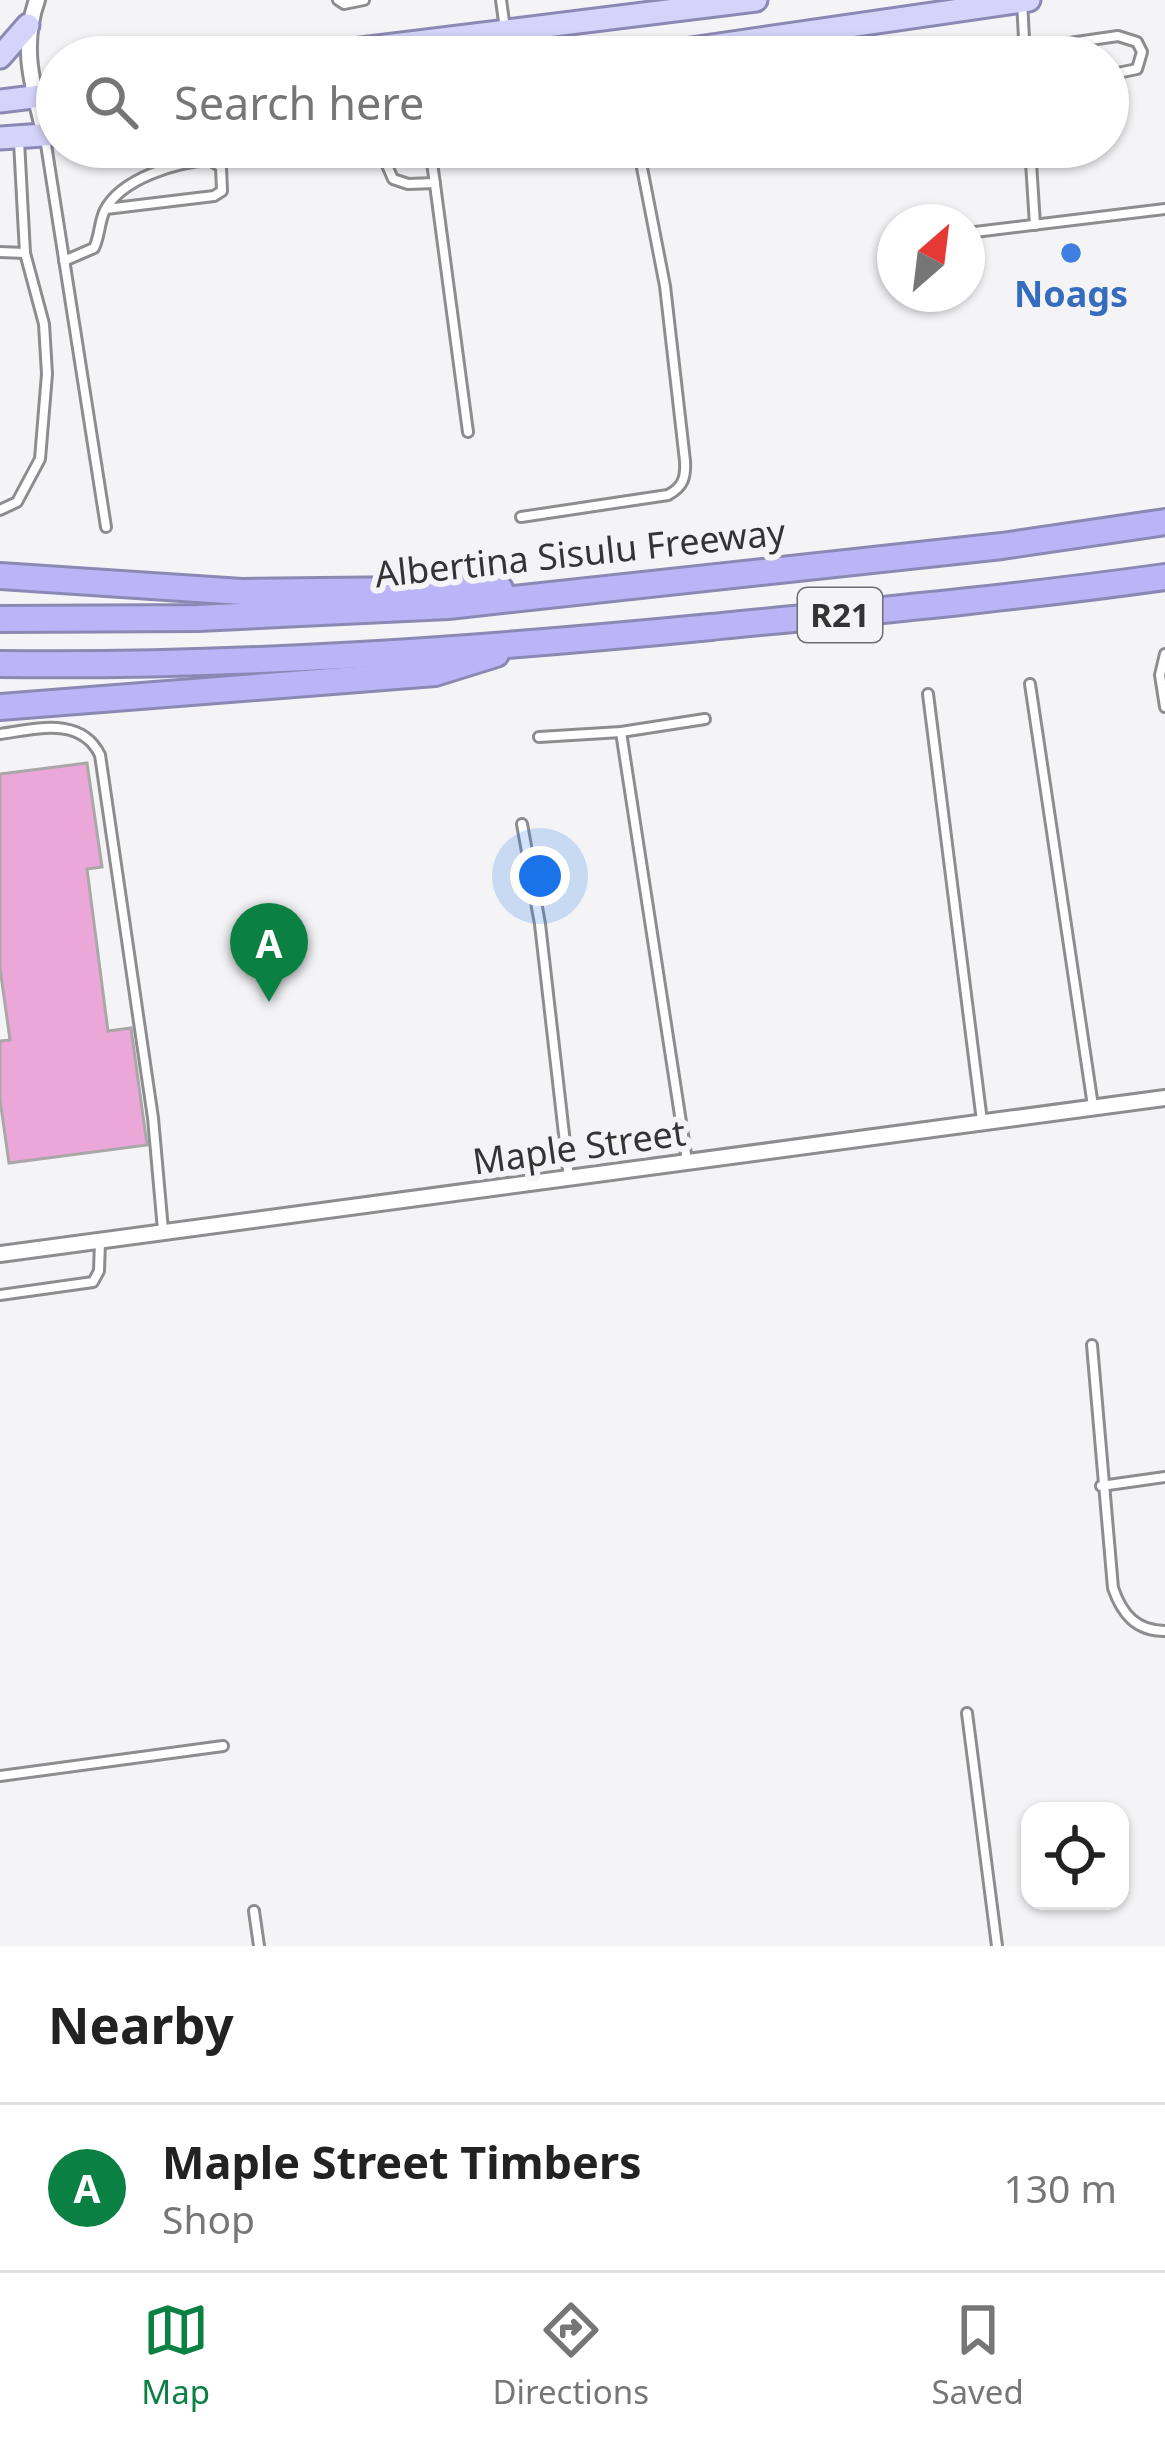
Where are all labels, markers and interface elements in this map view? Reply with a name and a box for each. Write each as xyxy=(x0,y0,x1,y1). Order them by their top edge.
search box xyxy=(36,36,1129,168)
icon: search xyxy=(78,69,144,135)
text: Search here xyxy=(174,72,424,133)
north arrow xyxy=(877,204,985,312)
marker: Noags xyxy=(1058,240,1084,266)
place label: Noags xyxy=(1014,269,1128,318)
street label: Albertina Sisulu Freeway xyxy=(372,507,788,598)
road number: R21 xyxy=(798,588,882,642)
your location xyxy=(510,846,570,906)
pin: A xyxy=(230,903,308,1002)
street label: Maple Street xyxy=(469,1107,689,1186)
map controls xyxy=(1021,1802,1129,1910)
button: locate xyxy=(1021,1802,1129,1910)
text: Nearby xyxy=(48,1989,234,2059)
text: Maple Street Timbers xyxy=(162,2131,642,2192)
text: A xyxy=(74,2161,101,2214)
text: 130 m xyxy=(1003,2161,1117,2214)
text: Shop xyxy=(162,2192,255,2245)
tab: Map xyxy=(141,2297,210,2414)
tab: Directions xyxy=(492,2297,649,2414)
tab: Saved xyxy=(931,2297,1024,2414)

